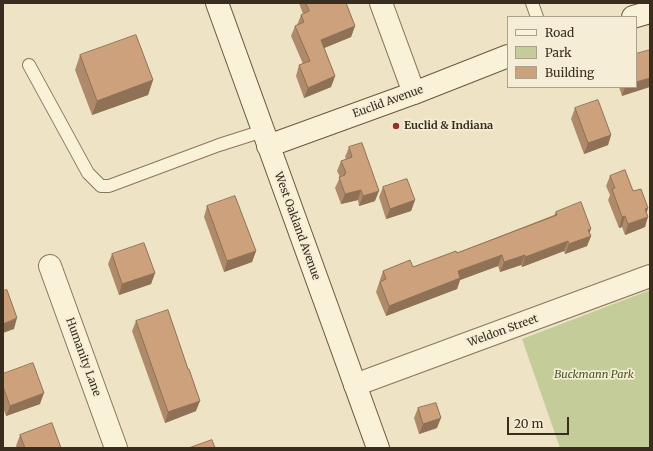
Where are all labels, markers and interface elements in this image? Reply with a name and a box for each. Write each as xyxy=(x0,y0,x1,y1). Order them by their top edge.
legend xyxy=(507,16,637,88)
text: Road xyxy=(545,25,574,40)
text: Park xyxy=(545,45,572,60)
text: Building xyxy=(545,65,594,80)
street label: Euclid Avenue xyxy=(351,83,425,121)
place label: Euclid & Indiana xyxy=(404,119,493,133)
marker: Euclid & Indiana xyxy=(391,121,401,131)
street label: West Oakland Avenue xyxy=(271,170,323,282)
street label: Weldon Street xyxy=(466,312,540,350)
street label: Humanity Lane xyxy=(63,316,103,398)
park label: Buckmann Park xyxy=(554,368,634,382)
scale bar xyxy=(509,409,571,435)
text: 20 m xyxy=(514,416,543,431)

